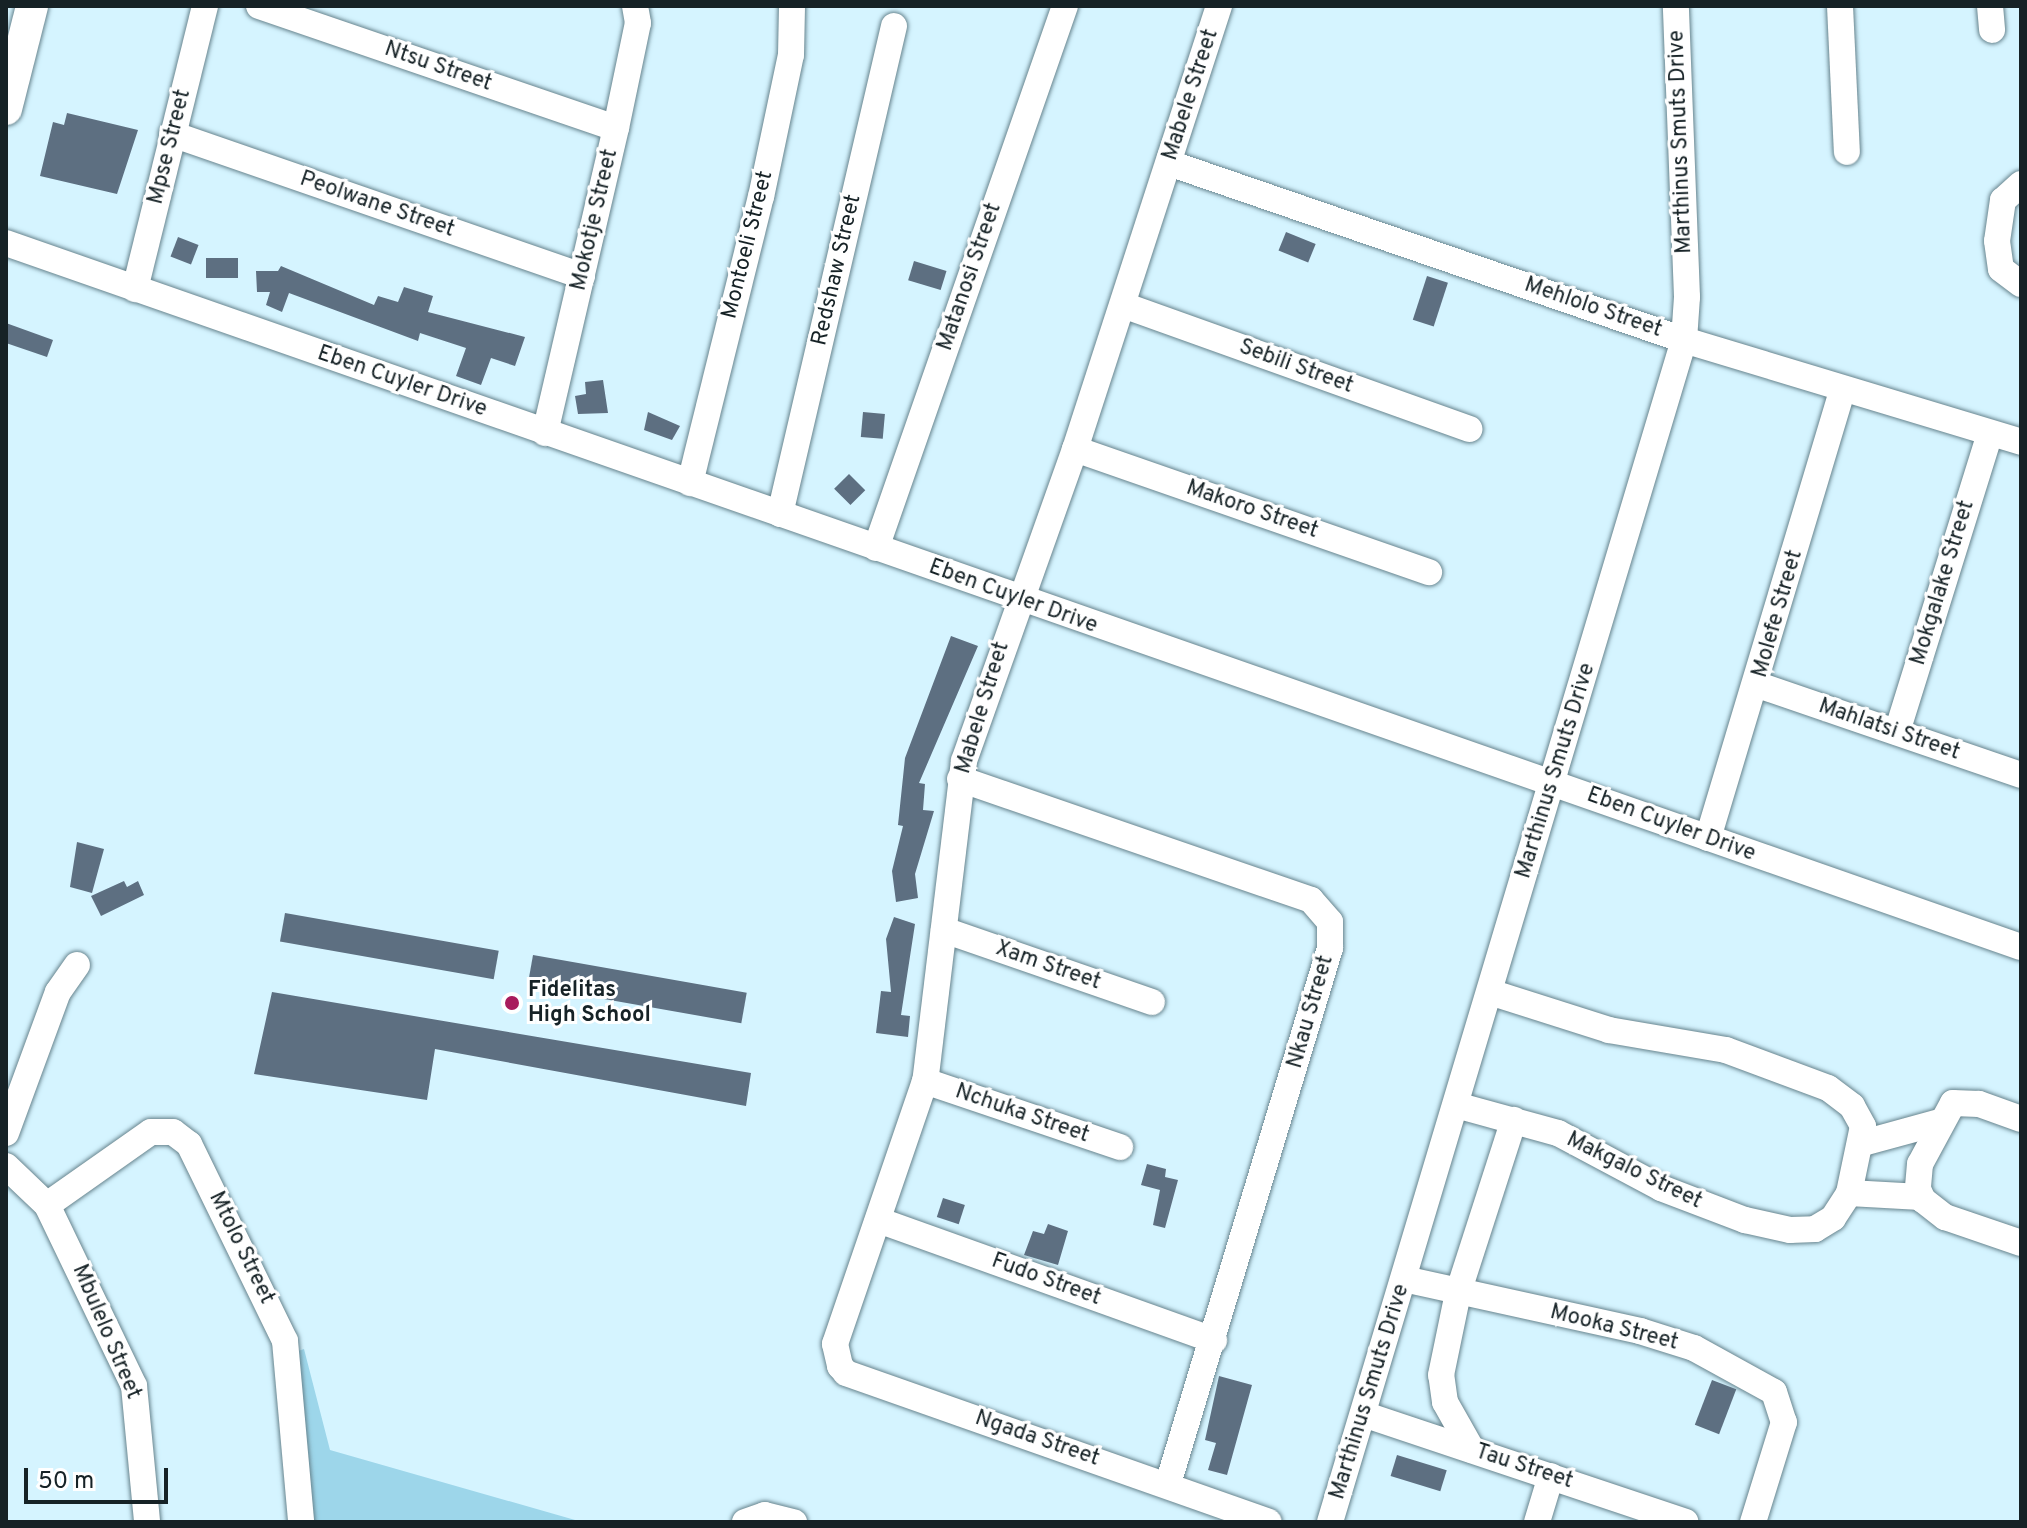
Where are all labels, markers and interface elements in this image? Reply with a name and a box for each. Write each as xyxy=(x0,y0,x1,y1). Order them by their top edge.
street label: Mabele Street xyxy=(1157,26,1225,164)
street label: Marthinus Smuts Drive xyxy=(1664,30,1698,254)
street label: Ntsu Street xyxy=(381,36,495,98)
street label: Mpse Street xyxy=(143,87,197,207)
street label: Mokotje Street xyxy=(566,147,624,293)
street label: Peolwane Street xyxy=(296,166,458,244)
street label: Montoeli Street xyxy=(717,168,779,322)
street label: Redshaw Street xyxy=(807,192,867,348)
street label: Matanosi Street xyxy=(932,200,1008,354)
street label: Mehlolo Street xyxy=(1521,272,1665,344)
street label: Sebili Street xyxy=(1235,334,1357,400)
street label: Eben Cuyler Drive xyxy=(314,341,490,423)
street label: Makoro Street xyxy=(1183,475,1321,545)
street label: Mokgalake Street xyxy=(1905,497,1981,669)
street label: Molefe Street xyxy=(1747,547,1809,681)
street label: Eben Cuyler Drive xyxy=(925,554,1101,640)
street label: Mabele Street xyxy=(950,639,1016,777)
street label: Marthinus Smuts Drive xyxy=(1511,660,1601,882)
street label: Mahlatsi Street xyxy=(1815,693,1963,767)
street label: Eben Cuyler Drive xyxy=(1583,782,1759,868)
street label: Xam Street xyxy=(992,936,1104,996)
street label: Nkau Street xyxy=(1282,952,1340,1072)
place label: Fidelitas High School xyxy=(528,977,651,1028)
marker: Fidelitas High School xyxy=(503,994,521,1012)
street label: Nchuka Street xyxy=(952,1079,1092,1149)
street label: Makgalo Street xyxy=(1562,1127,1706,1215)
street label: Mtolo Street xyxy=(202,1187,280,1309)
street label: Fudo Street xyxy=(988,1248,1104,1312)
street label: Mbulelo Street xyxy=(66,1261,146,1403)
street label: Marthinus Smuts Drive xyxy=(1325,1281,1415,1503)
street label: Mooka Street xyxy=(1547,1299,1681,1357)
street label: Ngada Street xyxy=(971,1405,1103,1473)
street label: Tau Street xyxy=(1472,1439,1576,1495)
scale bar xyxy=(28,1452,172,1502)
text: 50 m xyxy=(38,1467,94,1497)

